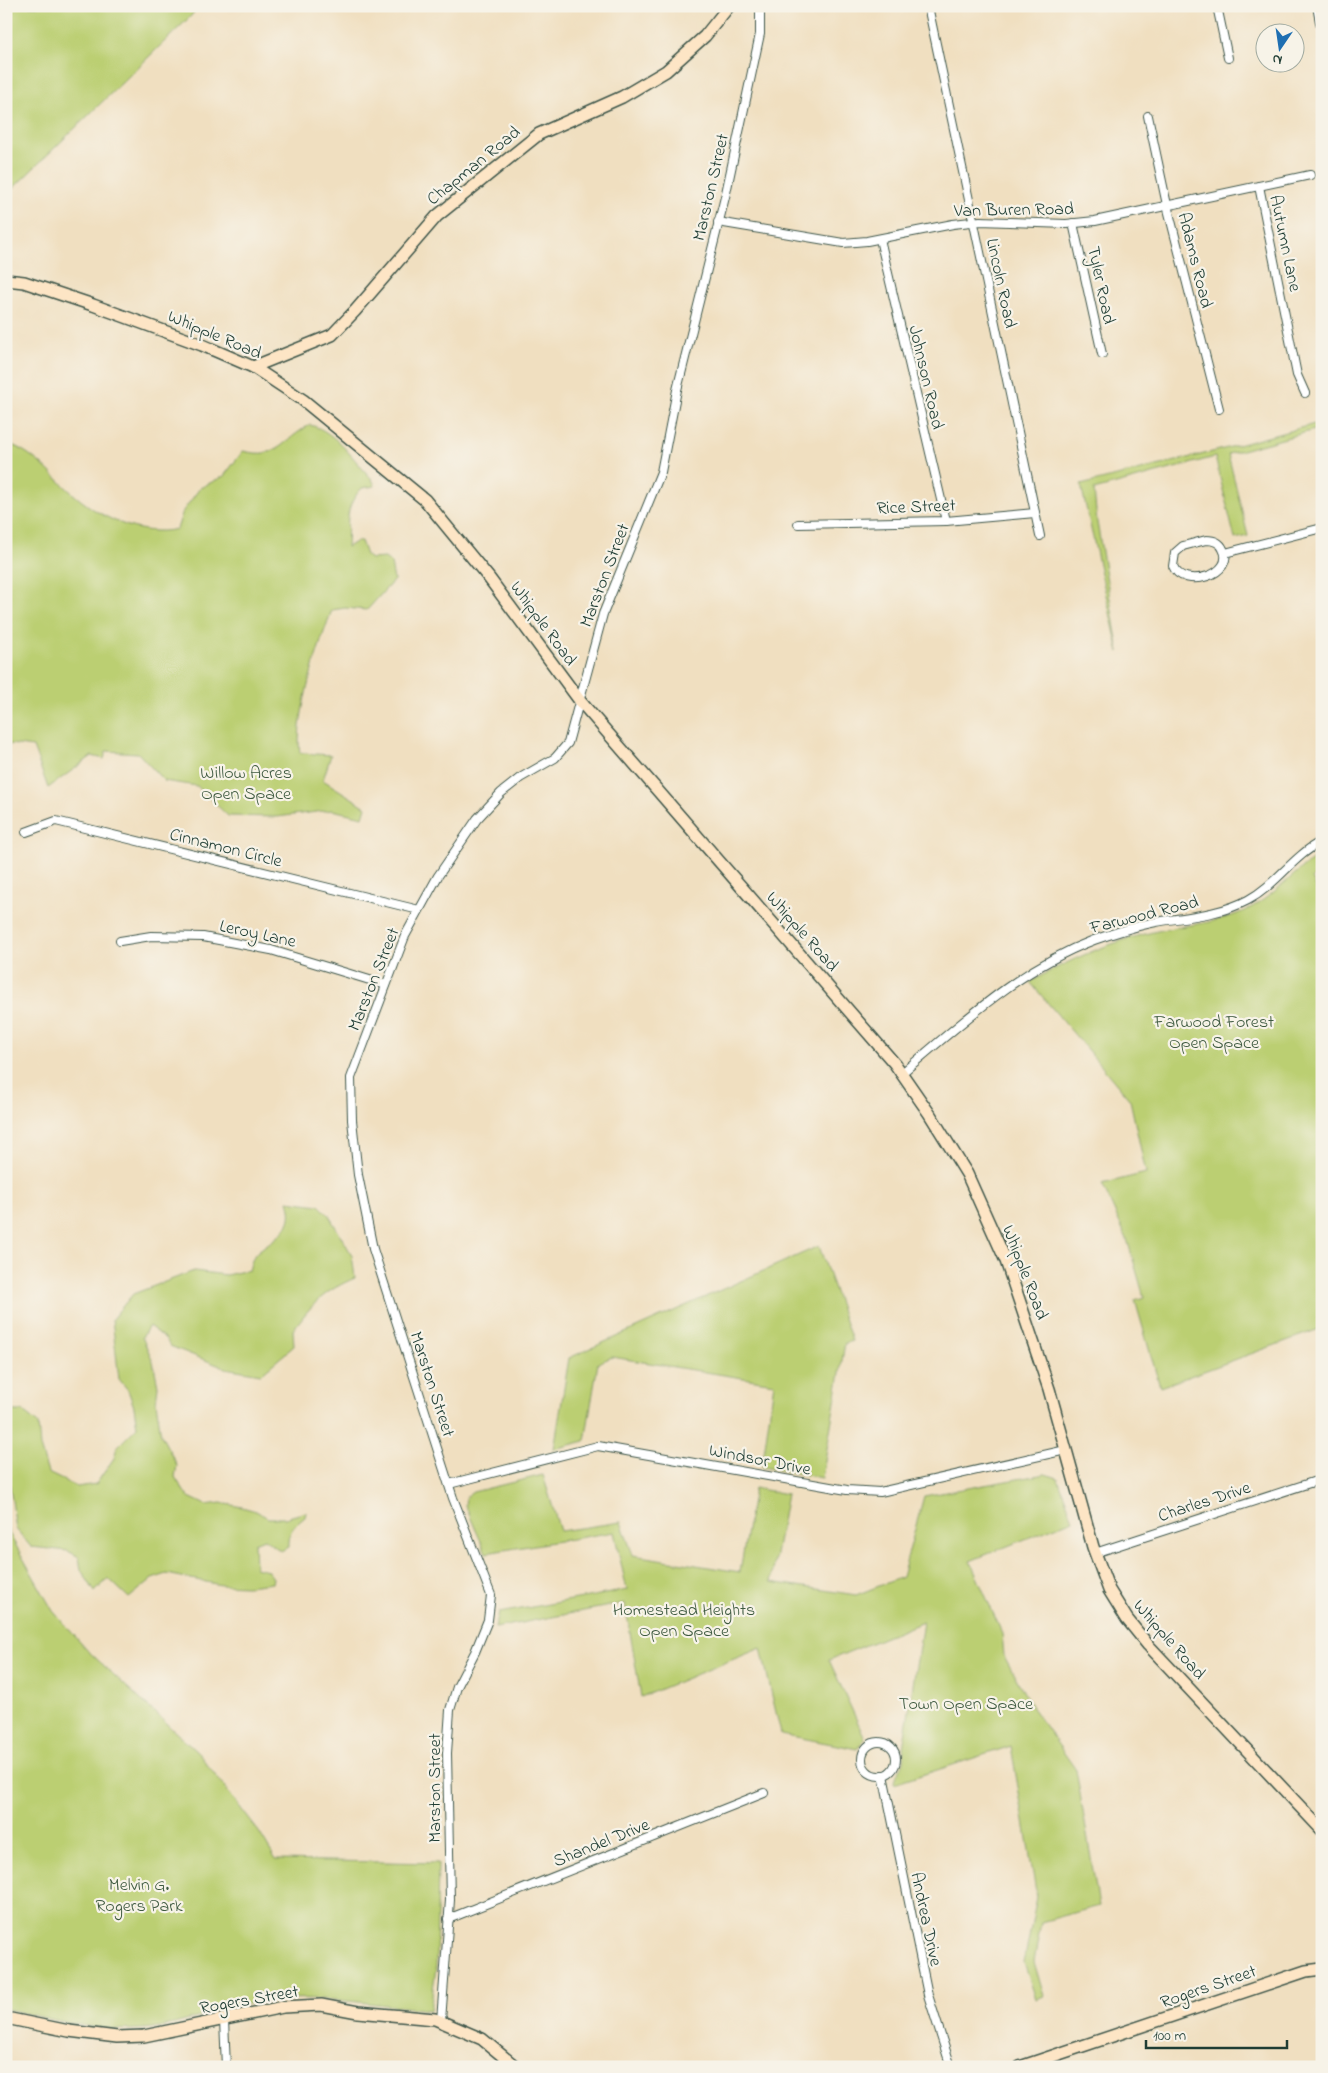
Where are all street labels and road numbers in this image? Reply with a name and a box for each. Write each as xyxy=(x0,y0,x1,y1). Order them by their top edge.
street label: Chapman Road xyxy=(422,121,527,213)
street label: Marston Street xyxy=(687,131,737,244)
street label: Autumn Lane xyxy=(1261,193,1307,295)
street label: Van Buren Road xyxy=(953,197,1074,225)
street label: Adams Road xyxy=(1170,210,1218,311)
street label: Lincoln Road xyxy=(978,236,1022,331)
street label: Tyler Road xyxy=(1079,244,1121,327)
street label: Whipple Road xyxy=(163,304,265,367)
street label: Johnson Road xyxy=(900,323,950,432)
street label: Rice Street xyxy=(876,494,956,522)
street label: Marston Street xyxy=(574,520,638,632)
street label: Whipple Road xyxy=(503,576,582,672)
street label: Cinnamon Circle xyxy=(167,822,285,876)
street label: Whipple Road xyxy=(759,886,844,978)
street label: Farwood Road xyxy=(1086,890,1202,942)
street label: Leroy Lane xyxy=(217,914,299,956)
street label: Marston Street xyxy=(342,924,407,1035)
street label: Whipple Road xyxy=(994,1222,1054,1324)
street label: Marston Street xyxy=(402,1329,460,1441)
street label: Windsor Drive xyxy=(706,1438,814,1484)
street label: Charles Drive xyxy=(1155,1475,1255,1530)
street label: Whipple Road xyxy=(1126,1594,1211,1686)
street label: Marston Street xyxy=(423,1733,449,1843)
street label: Shandel Drive xyxy=(550,1812,655,1875)
street label: Andrea Drive xyxy=(902,1870,948,1970)
street label: Rogers Street xyxy=(1157,1959,1261,2017)
street label: Rogers Street xyxy=(198,1979,301,2023)

